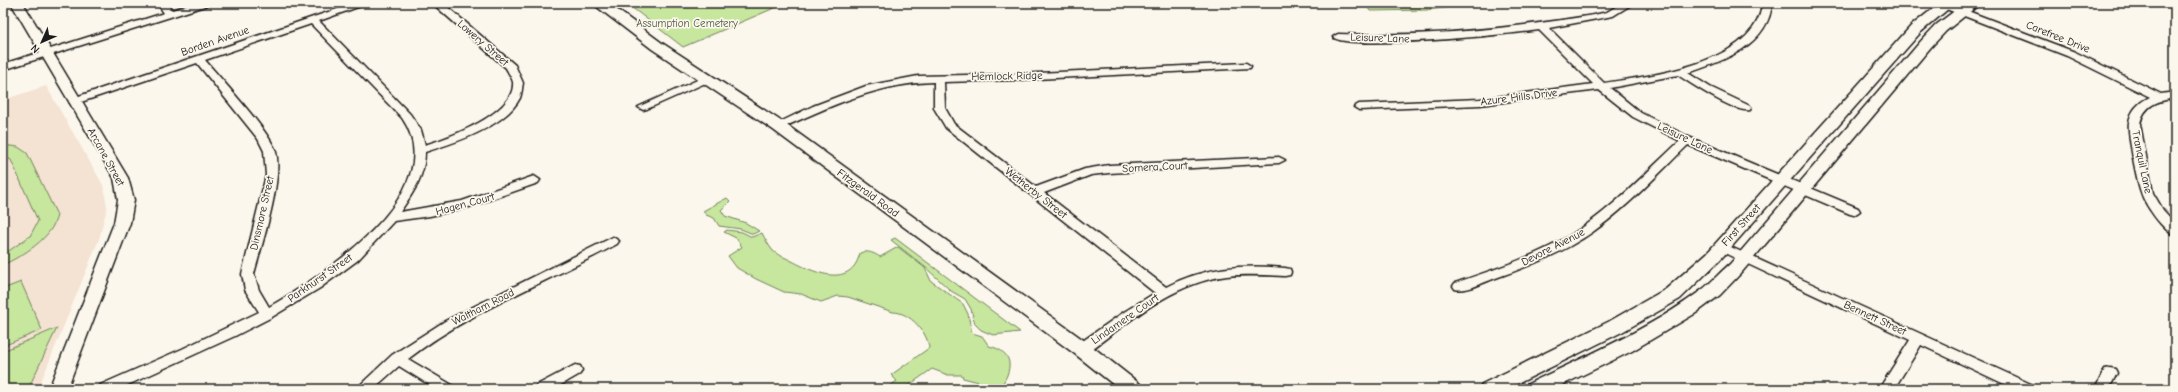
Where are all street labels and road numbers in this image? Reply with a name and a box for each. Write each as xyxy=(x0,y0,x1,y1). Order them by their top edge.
street label: Lowery Street xyxy=(455,17,512,69)
street label: Carefree Drive xyxy=(2024,18,2092,56)
street label: Borden Avenue xyxy=(179,23,251,59)
street label: Leisure Lane xyxy=(1350,30,1410,46)
street label: Hemlock Ridge xyxy=(971,69,1043,83)
street label: Azure Hills Drive xyxy=(1480,86,1559,108)
street label: Leisure Lane xyxy=(1655,120,1715,157)
street label: Arcane Street xyxy=(85,126,128,189)
street label: Tranquil Lane xyxy=(2129,129,2155,195)
street label: Somera Court xyxy=(1122,159,1189,175)
street label: Wetherby Street xyxy=(1002,165,1070,222)
street label: Fitzgerald Road xyxy=(835,166,902,220)
street label: Dinsmore Street xyxy=(247,174,277,251)
street label: Hagen Court xyxy=(434,190,497,218)
street label: First Street xyxy=(1719,201,1764,249)
street label: Devore Avenue xyxy=(1519,225,1587,269)
street label: Parkhurst Street xyxy=(285,250,356,305)
street label: Waltham Road xyxy=(450,286,516,328)
street label: Lindamere Court xyxy=(1089,290,1162,347)
street label: Bennett Street xyxy=(1842,298,1909,339)

